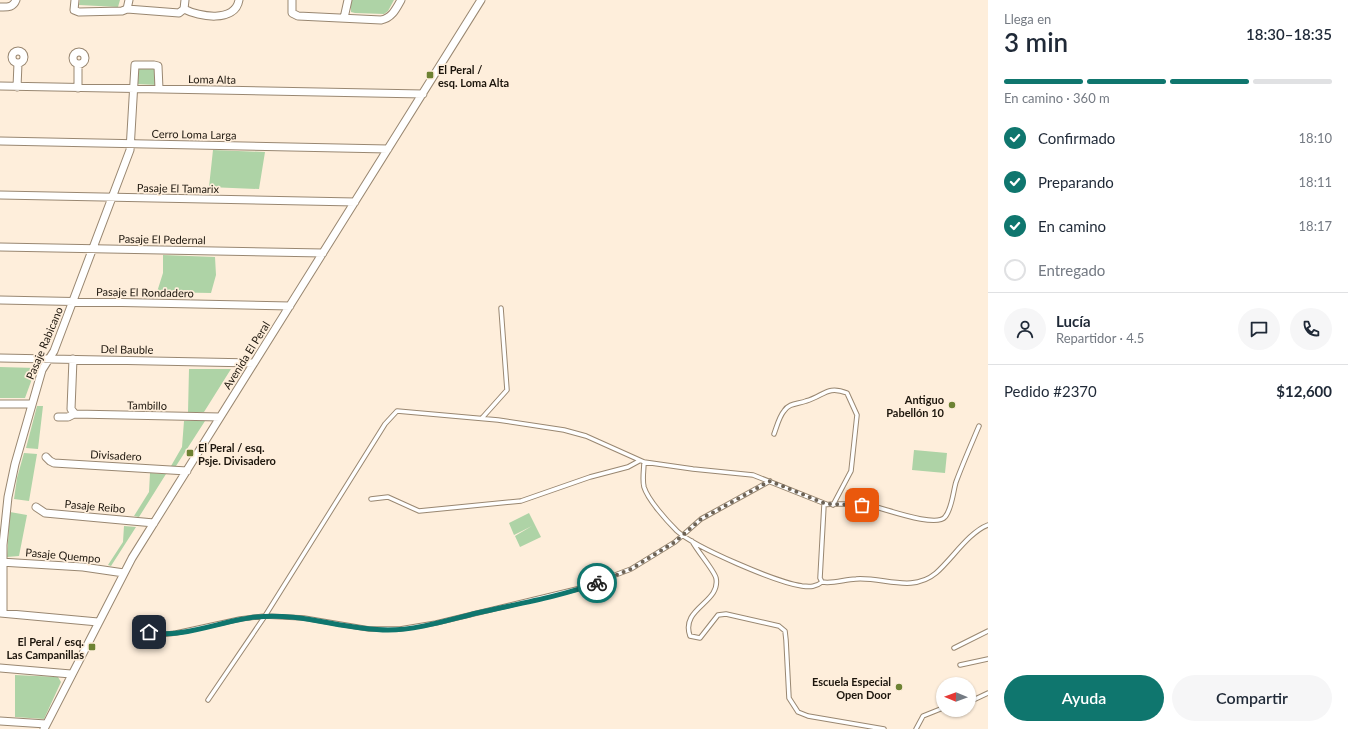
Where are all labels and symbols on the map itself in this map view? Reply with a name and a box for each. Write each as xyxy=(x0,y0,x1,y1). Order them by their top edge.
place label: El Peral / esq. Loma Alta xyxy=(438,63,509,89)
marker: El Peral / esq. Loma Alta xyxy=(425,70,435,80)
street label: Loma Alta xyxy=(188,72,236,86)
street label: Cerro Loma Larga xyxy=(151,127,237,141)
street label: Pasaje El Tamarix xyxy=(137,181,220,195)
street label: Pasaje El Pedernal xyxy=(118,232,206,246)
street label: Pasaje El Rondadero xyxy=(96,285,194,299)
street label: Pasaje Rabicano xyxy=(23,305,65,381)
street label: Avenida El Peral xyxy=(220,319,272,391)
street label: Del Bauble xyxy=(101,342,154,356)
place label: Antiguo Pabellón 10 xyxy=(886,393,945,419)
street label: Tambillo xyxy=(127,398,167,412)
marker: Antiguo Pabellón 10 xyxy=(947,400,957,410)
place label: El Peral / esq. Psje. Divisadero xyxy=(198,441,276,467)
street label: Divisadero xyxy=(90,447,142,463)
marker: El Peral / esq. Psje. Divisadero xyxy=(185,448,195,458)
pin xyxy=(845,488,879,522)
street label: Pasaje Reibo xyxy=(64,497,126,515)
street label: Pasaje Quempo xyxy=(25,545,101,565)
courier xyxy=(577,563,617,603)
pin xyxy=(132,615,166,649)
place label: El Peral / esq. Las Campanillas xyxy=(6,635,84,661)
marker: El Peral / esq. Las Campanillas xyxy=(87,642,97,652)
place label: Escuela Especial Open Door xyxy=(812,675,892,701)
north arrow xyxy=(936,677,976,717)
marker: Escuela Especial Open Door xyxy=(894,682,904,692)

